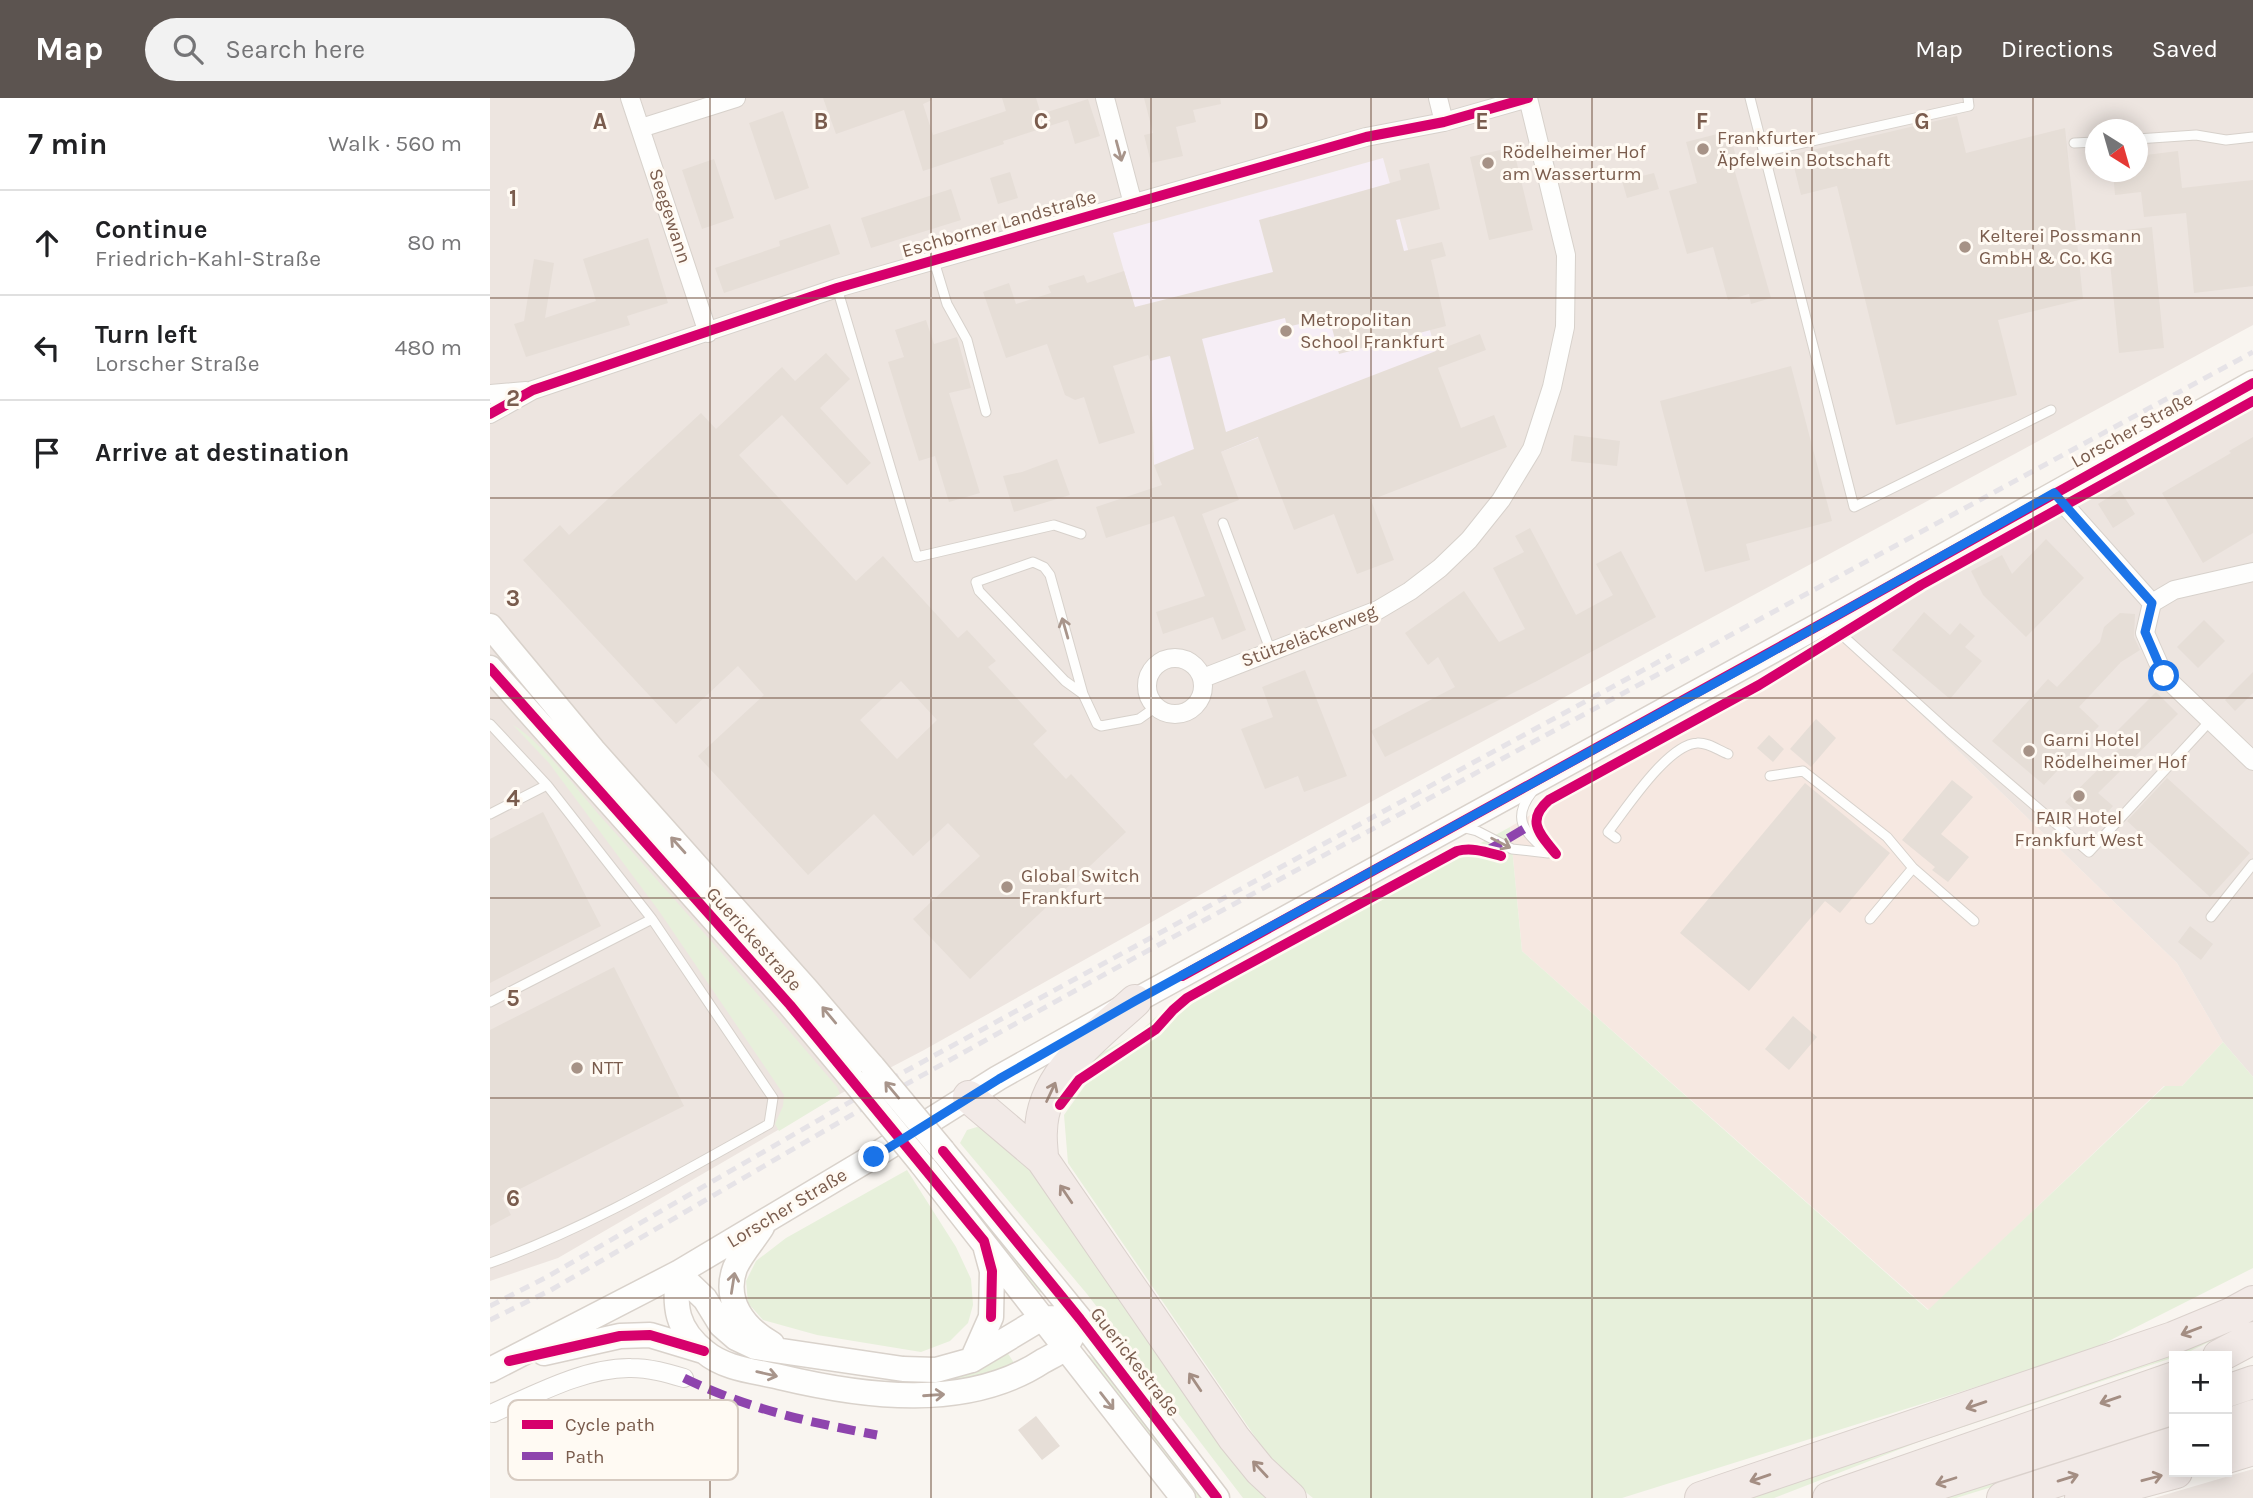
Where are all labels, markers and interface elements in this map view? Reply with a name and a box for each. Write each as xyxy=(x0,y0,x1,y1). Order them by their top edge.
search box xyxy=(145,18,635,81)
text: Map xyxy=(35,30,103,68)
icon: search xyxy=(169,30,207,68)
text: Search here xyxy=(225,34,365,65)
text: Map xyxy=(1915,35,1963,63)
text: Directions xyxy=(2001,35,2114,63)
text: Saved xyxy=(2152,35,2218,63)
text: A xyxy=(593,108,607,135)
text: B xyxy=(814,108,828,135)
text: C xyxy=(1034,108,1048,135)
text: D xyxy=(1253,108,1269,135)
text: E xyxy=(1475,108,1489,135)
text: F xyxy=(1696,108,1708,135)
text: G xyxy=(1914,108,1930,135)
north arrow xyxy=(2085,119,2148,182)
text: 7 min xyxy=(28,126,108,162)
place label: Frankfurter Äpfelwein Botschaft xyxy=(1717,127,1890,171)
text: Walk · 560 m xyxy=(328,130,462,157)
one-way arrow xyxy=(1113,139,1126,162)
place label: Rödelheimer Hof am Wasserturm xyxy=(1502,141,1646,185)
marker: Frankfurter Äpfelwein Botschaft xyxy=(1695,141,1711,157)
marker: Rödelheimer Hof am Wasserturm xyxy=(1480,155,1496,171)
street label: Seegewann xyxy=(644,166,696,266)
text: 1 xyxy=(509,185,517,212)
street label: Eschborner Landstraße xyxy=(899,186,1099,262)
text: Continue xyxy=(95,214,207,245)
icon: ahead xyxy=(28,224,66,262)
place label: Kelterei Possmann GmbH & Co. KG xyxy=(1979,225,2141,269)
text: 80 m xyxy=(407,229,462,256)
marker: Kelterei Possmann GmbH & Co. KG xyxy=(1957,239,1973,255)
text: Friedrich-Kahl-Straße xyxy=(95,245,321,272)
place label: Metropolitan School Frankfurt xyxy=(1300,309,1445,353)
text: Turn left xyxy=(95,319,197,350)
marker: Metropolitan School Frankfurt xyxy=(1278,323,1294,339)
icon: left xyxy=(28,329,66,367)
text: 480 m xyxy=(394,334,462,361)
text: Lorscher Straße xyxy=(95,350,260,377)
text: 2 xyxy=(506,385,520,412)
street label: Lorscher Straße xyxy=(2067,387,2197,473)
icon: arrive xyxy=(28,434,66,472)
text: Arrive at destination xyxy=(95,437,349,468)
text: 3 xyxy=(506,585,520,612)
street label: Stützeläckerweg xyxy=(1238,600,1380,672)
one-way arrow xyxy=(1057,617,1070,639)
route start xyxy=(2148,660,2179,691)
place label: Garni Hotel Rödelheimer Hof xyxy=(2043,729,2187,773)
marker: Garni Hotel Rödelheimer Hof xyxy=(2021,743,2037,759)
text: 4 xyxy=(506,785,520,812)
marker: FAIR Hotel Frankfurt West xyxy=(2071,788,2087,804)
place label: FAIR Hotel Frankfurt West xyxy=(2015,807,2143,851)
one-way arrow xyxy=(670,836,686,854)
one-way arrow xyxy=(1490,837,1511,851)
place label: Global Switch Frankfurt xyxy=(1021,865,1140,909)
marker: Global Switch Frankfurt xyxy=(999,879,1015,895)
street label: Guerickestraße xyxy=(702,883,806,995)
text: 5 xyxy=(506,985,520,1012)
one-way arrow xyxy=(821,1006,837,1024)
place label: NTT xyxy=(591,1057,624,1079)
marker: NTT xyxy=(569,1060,585,1076)
one-way arrow xyxy=(884,1082,900,1100)
one-way arrow xyxy=(1045,1082,1059,1103)
route end xyxy=(858,1141,889,1172)
street label: Lorscher Straße xyxy=(723,1164,851,1252)
text: 6 xyxy=(506,1185,520,1212)
one-way arrow xyxy=(1059,1185,1073,1204)
one-way arrow xyxy=(727,1272,740,1295)
street label: Guerickestraße xyxy=(1086,1303,1184,1421)
one-way arrow xyxy=(2181,1326,2203,1339)
map controls xyxy=(2169,1351,2232,1477)
button: + xyxy=(2169,1351,2232,1414)
one-way arrow xyxy=(755,1368,778,1381)
one-way arrow xyxy=(1188,1373,1202,1392)
one-way arrow xyxy=(922,1388,945,1401)
one-way arrow xyxy=(1099,1391,1114,1410)
one-way arrow xyxy=(2099,1395,2121,1407)
one-way arrow xyxy=(1965,1399,1987,1412)
legend xyxy=(508,1400,738,1480)
text: Cycle path xyxy=(565,1414,655,1436)
button: − xyxy=(2169,1414,2232,1477)
text: Path xyxy=(565,1446,605,1468)
one-way arrow xyxy=(1252,1461,1269,1478)
one-way arrow xyxy=(2057,1470,2079,1483)
one-way arrow xyxy=(2141,1471,2163,1484)
one-way arrow xyxy=(1750,1473,1772,1485)
one-way arrow xyxy=(1935,1476,1957,1489)

